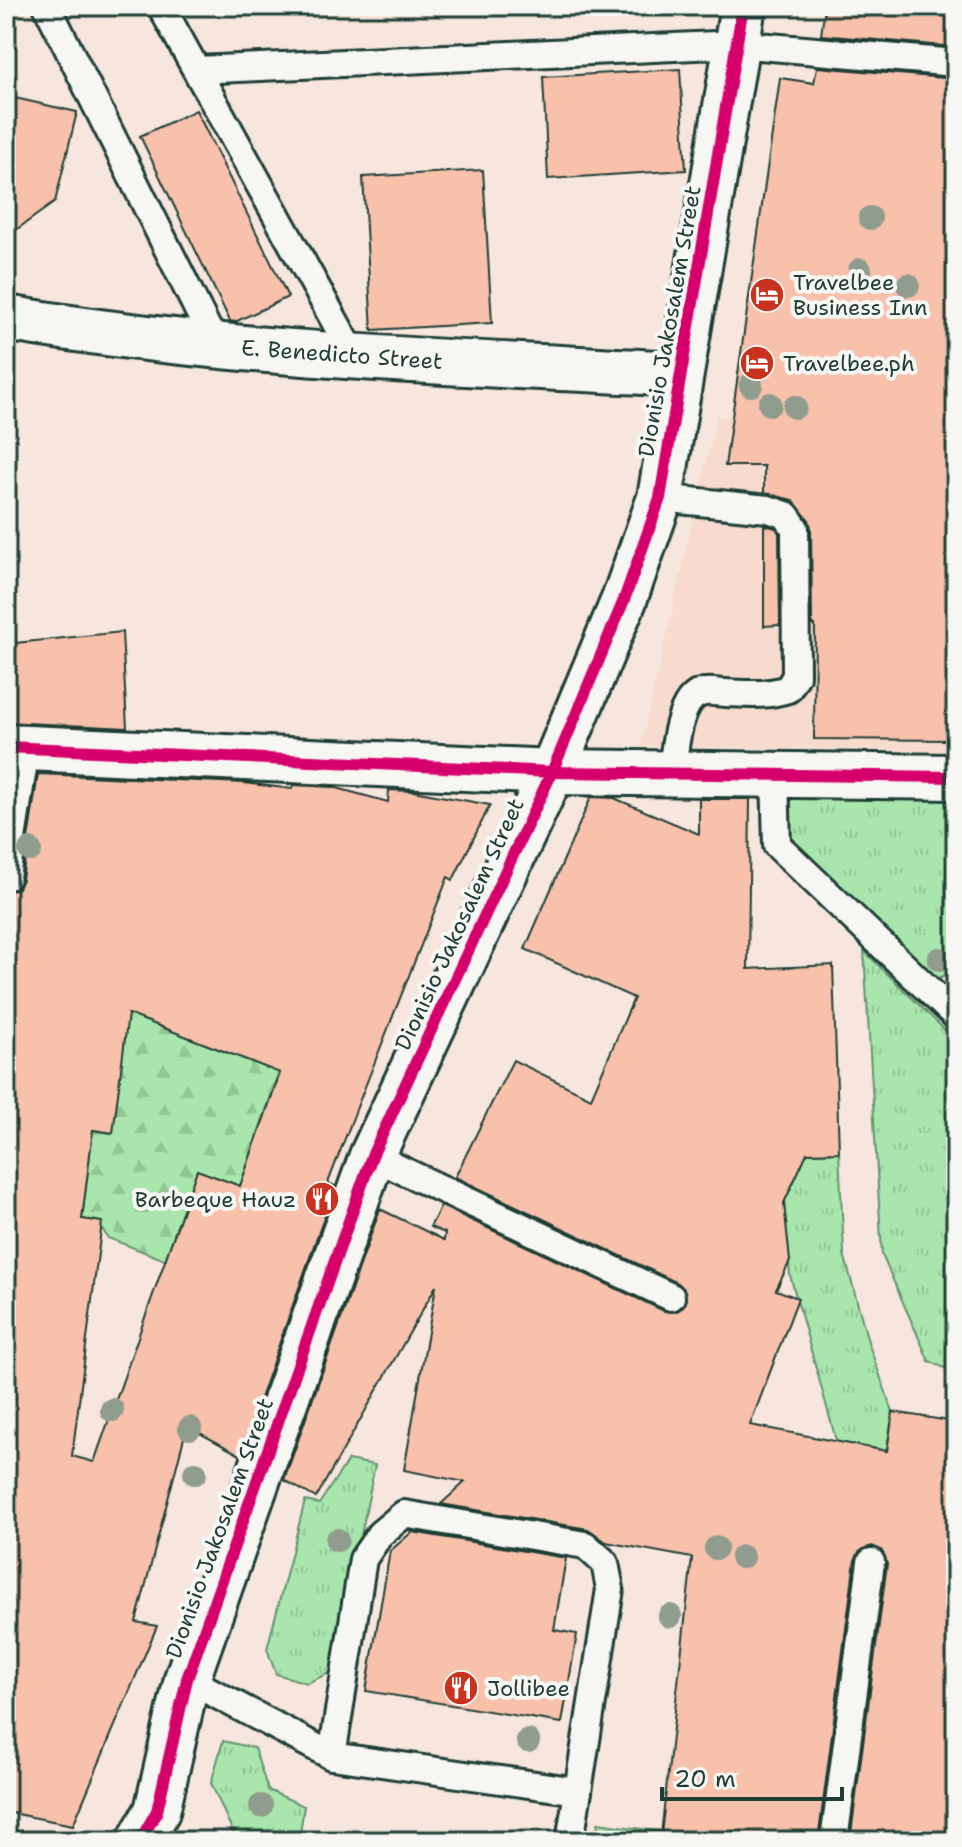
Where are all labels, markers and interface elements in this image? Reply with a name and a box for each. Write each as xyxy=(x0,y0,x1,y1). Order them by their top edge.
street label: Dionisio Jakosalem Street xyxy=(631,183,708,459)
place label: Travelbee Business Inn xyxy=(793,268,927,322)
hotel icon: Travelbee Business Inn xyxy=(748,276,786,314)
street label: E. Benedicto Street xyxy=(240,333,444,376)
hotel icon: Travelbee.ph xyxy=(738,344,776,382)
place label: Travelbee.ph xyxy=(783,349,915,378)
street label: Dionisio Jakosalem Street xyxy=(388,793,531,1055)
restaurant icon: Barbeque Hauz xyxy=(303,1180,341,1218)
place label: Barbeque Hauz xyxy=(135,1185,296,1214)
street label: Dionisio Jakosalem Street xyxy=(159,1394,280,1662)
restaurant icon: Jollibee xyxy=(442,1669,480,1707)
place label: Jollibee xyxy=(487,1674,570,1703)
scale bar xyxy=(662,1751,842,1801)
text: 20 m xyxy=(674,1763,736,1795)

